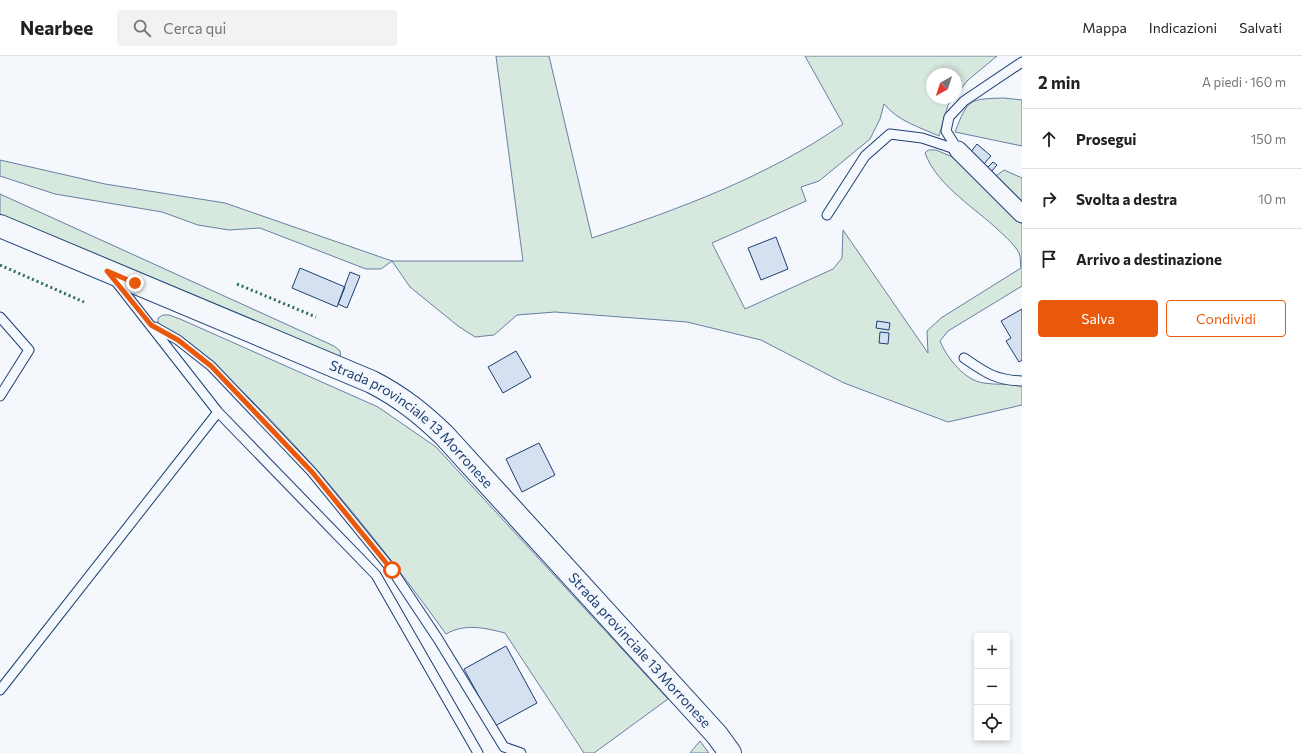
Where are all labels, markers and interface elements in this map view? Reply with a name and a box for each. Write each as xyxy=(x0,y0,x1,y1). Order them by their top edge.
search box xyxy=(117,10,397,46)
text: Nearbee xyxy=(20,16,93,39)
icon: search xyxy=(131,17,153,39)
text: Cerca qui xyxy=(163,19,226,37)
text: Mappa xyxy=(1082,19,1127,36)
text: Indicazioni xyxy=(1149,19,1217,36)
text: Salvati xyxy=(1239,19,1282,36)
north arrow xyxy=(926,68,962,104)
text: 2 min xyxy=(1038,72,1080,93)
text: A piedi · 160 m xyxy=(1202,74,1286,90)
icon: ahead xyxy=(1038,128,1060,150)
text: Prosegui xyxy=(1076,130,1136,148)
text: 150 m xyxy=(1251,131,1286,147)
icon: right xyxy=(1038,188,1060,210)
text: Svolta a destra xyxy=(1076,190,1177,208)
text: 10 m xyxy=(1258,191,1286,207)
icon: arrive xyxy=(1038,248,1060,270)
text: Arrivo a destinazione xyxy=(1076,250,1222,268)
route end xyxy=(126,274,144,292)
button: Salva xyxy=(1038,300,1158,337)
button: Condividi xyxy=(1166,300,1286,337)
street label: Strada provinciale 13 Morronese xyxy=(327,356,497,491)
route start xyxy=(383,561,401,579)
street label: Strada provinciale 13 Morronese xyxy=(565,569,715,731)
map controls xyxy=(974,633,1010,741)
button: + xyxy=(974,633,1010,669)
button: − xyxy=(974,669,1010,705)
button: locate xyxy=(974,705,1010,741)

